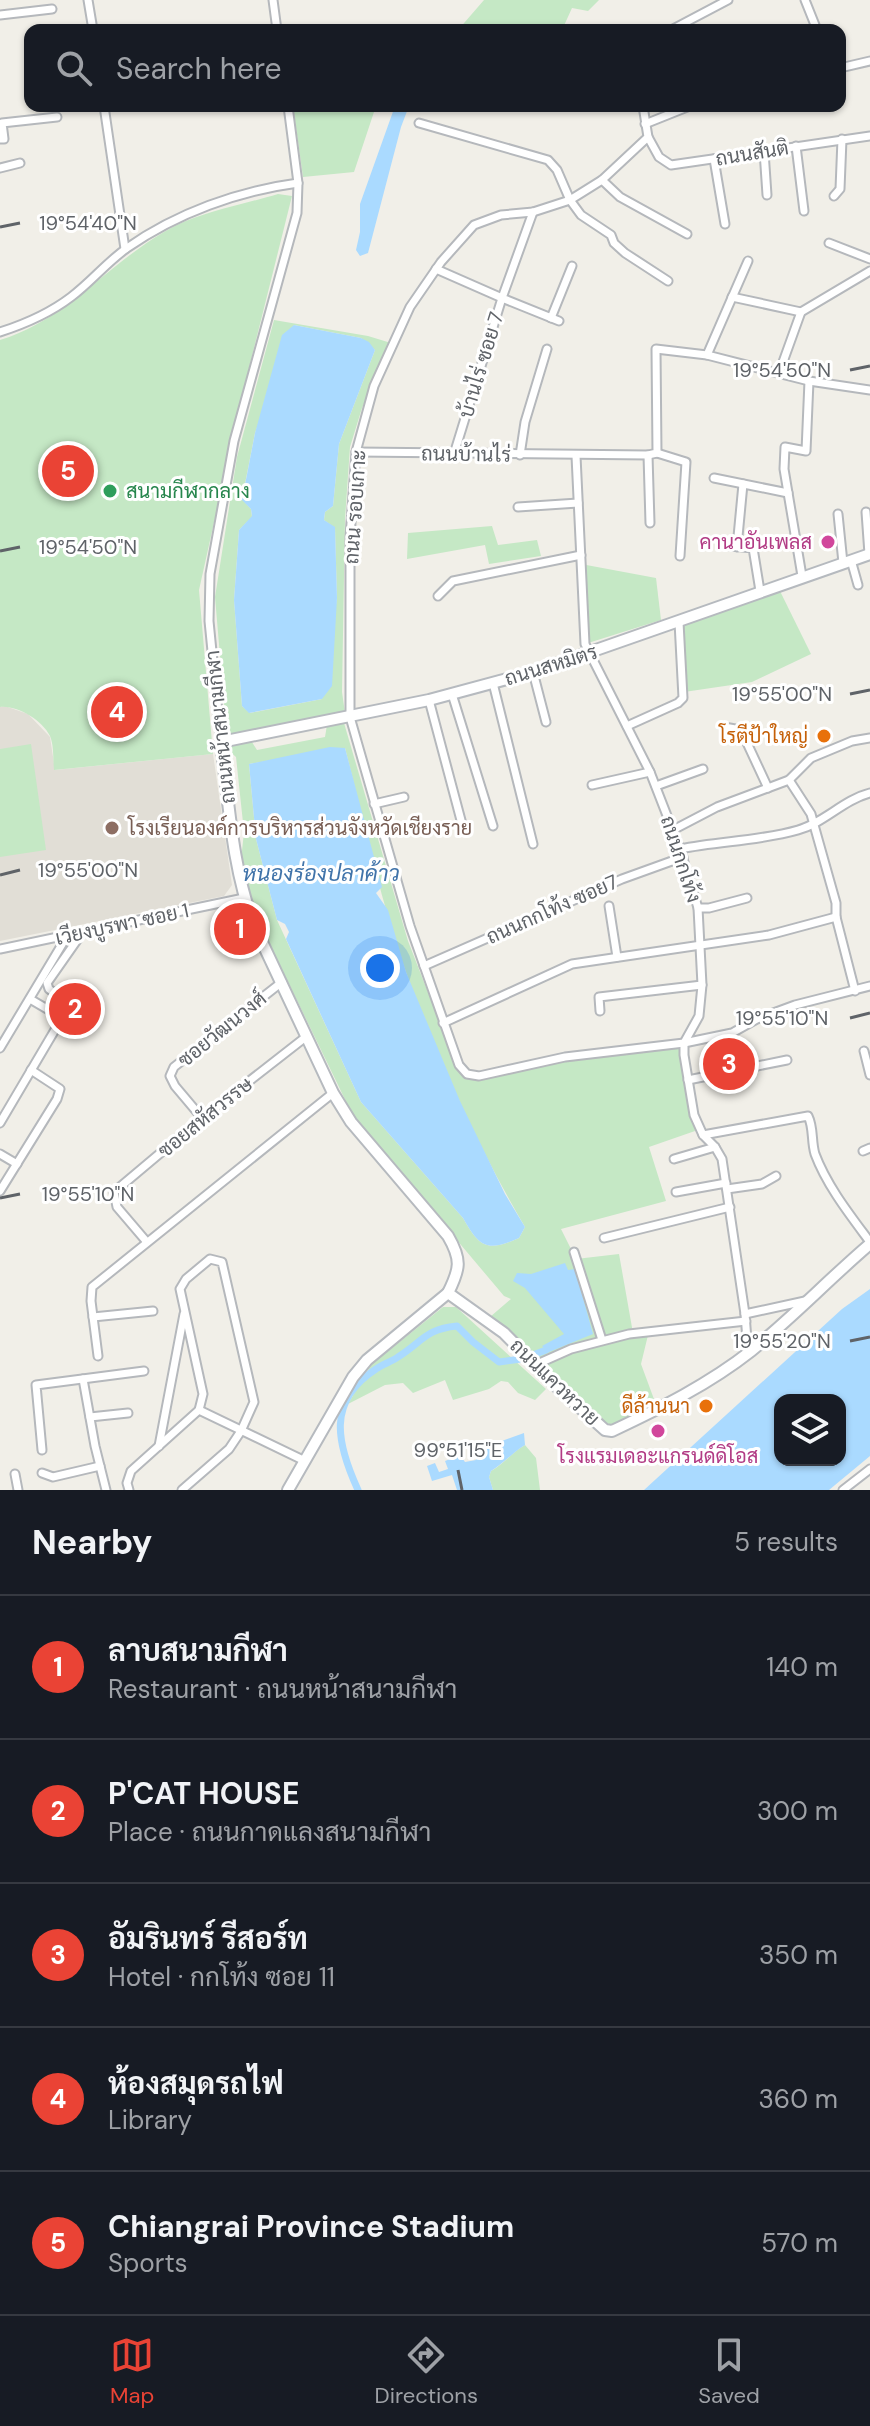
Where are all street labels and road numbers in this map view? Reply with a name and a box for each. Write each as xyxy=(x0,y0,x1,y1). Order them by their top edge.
street label: ถนนสันติ xyxy=(714,134,790,172)
street label: บ้านไร่ ซอย 7 xyxy=(453,309,509,421)
street label: ถนนบ้านไร่ xyxy=(421,440,511,468)
street label: ถนน รอบเกาะ xyxy=(338,449,372,565)
street label: ถนนสหมิตร xyxy=(502,639,600,691)
street label: ถนนหน้าสนามกีฬา xyxy=(199,649,241,805)
street label: ถนนกกโท้ง xyxy=(655,812,707,906)
street label: ถนนกกโท้ง ซอย7 xyxy=(482,868,622,950)
street label: เวียงบูรพา ซอย 1 xyxy=(53,897,192,953)
street label: ซอยวัฒนวงศ์ xyxy=(172,985,272,1073)
street label: ซอยสหัสวรรษ xyxy=(152,1071,258,1163)
street label: ถนนแควหวาย xyxy=(505,1333,605,1431)

